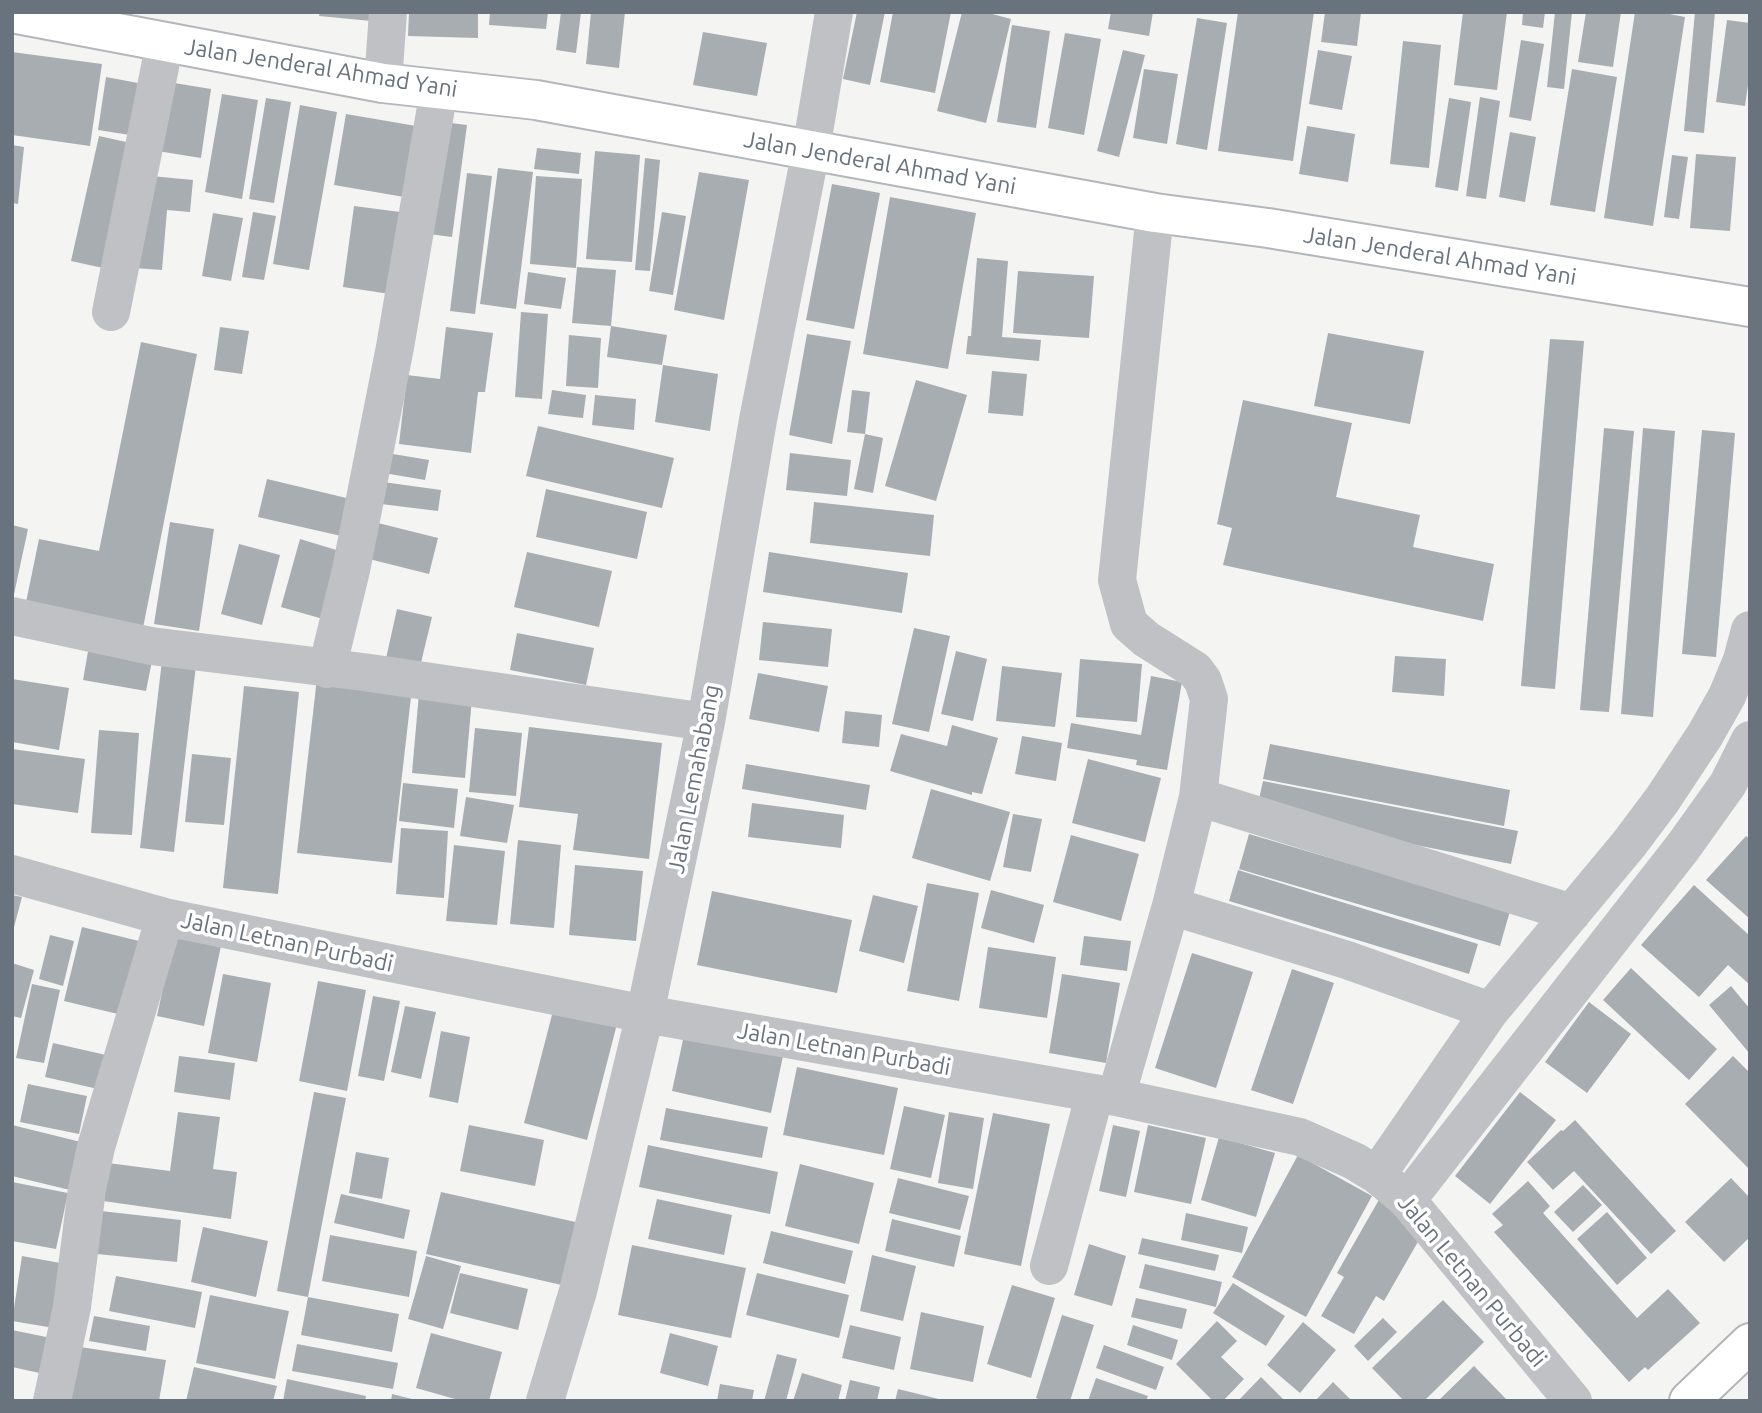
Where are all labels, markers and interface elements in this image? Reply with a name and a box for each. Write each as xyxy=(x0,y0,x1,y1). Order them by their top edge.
street label: Jalan Jenderal Ahmad Yani xyxy=(183,33,459,103)
street label: Jalan Jenderal Ahmad Yani xyxy=(742,125,1018,201)
street label: Jalan Jenderal Ahmad Yani xyxy=(1302,221,1578,291)
street label: Jalan Lemahabang xyxy=(662,682,726,876)
street label: Jalan Letnan Purbadi xyxy=(178,906,396,978)
street label: Jalan Letnan Purbadi xyxy=(735,1017,953,1081)
street label: Jalan Letnan Purbadi xyxy=(1392,1189,1552,1373)

